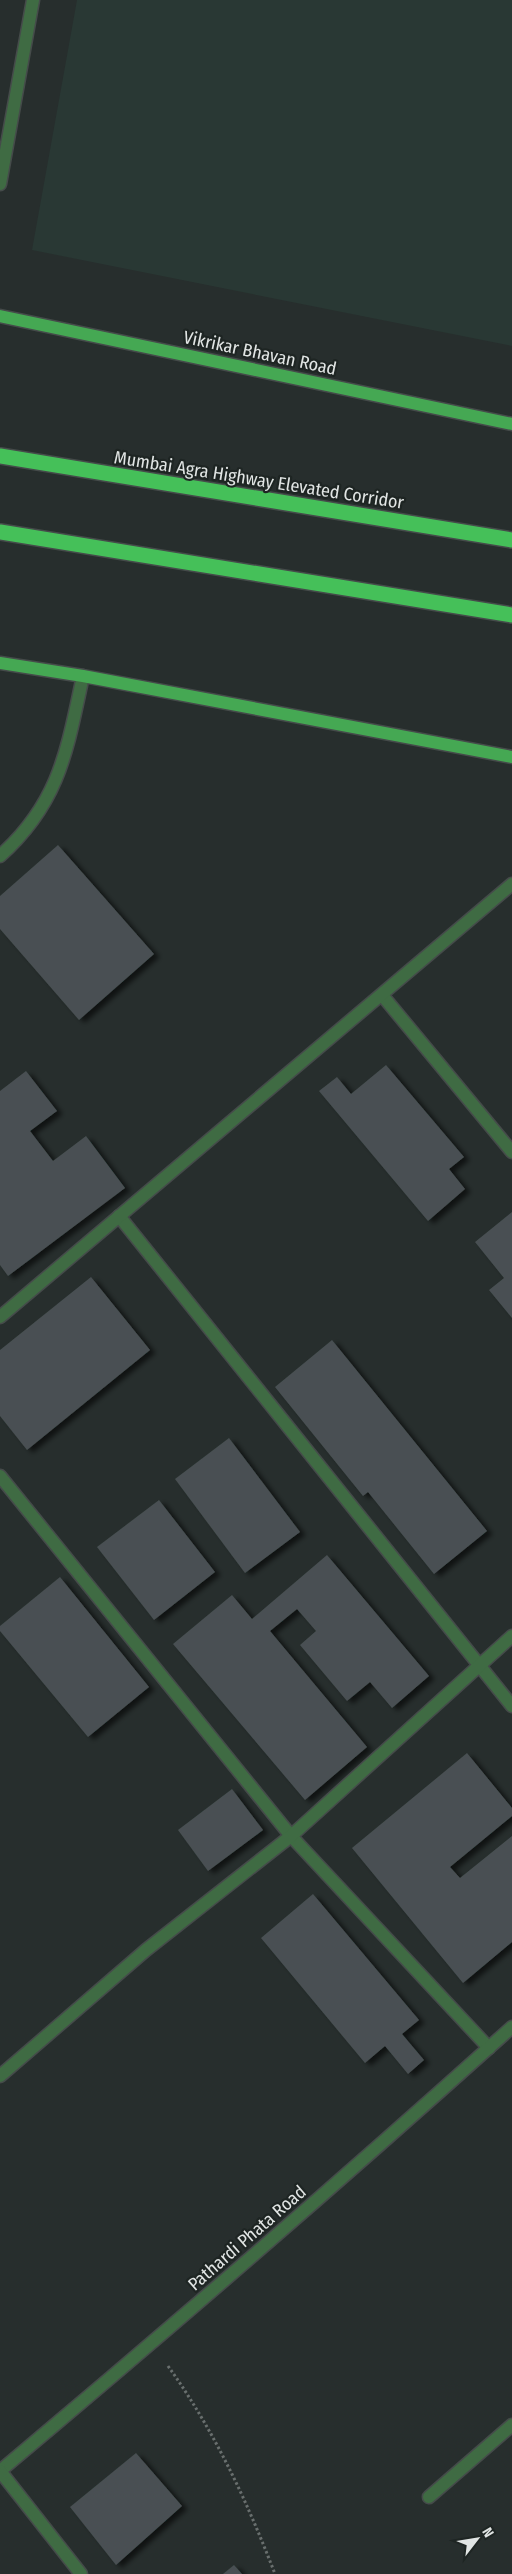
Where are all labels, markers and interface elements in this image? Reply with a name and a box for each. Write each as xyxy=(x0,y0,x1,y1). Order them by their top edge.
street label: Vikrikar Bhavan Road xyxy=(181,326,339,380)
street label: Mumbai Agra Highway Elevated Corridor xyxy=(113,446,406,514)
street label: Pathardi Phata Road xyxy=(183,2181,311,2295)
north arrow xyxy=(452,2514,502,2564)
text: N xyxy=(478,2525,497,2541)

